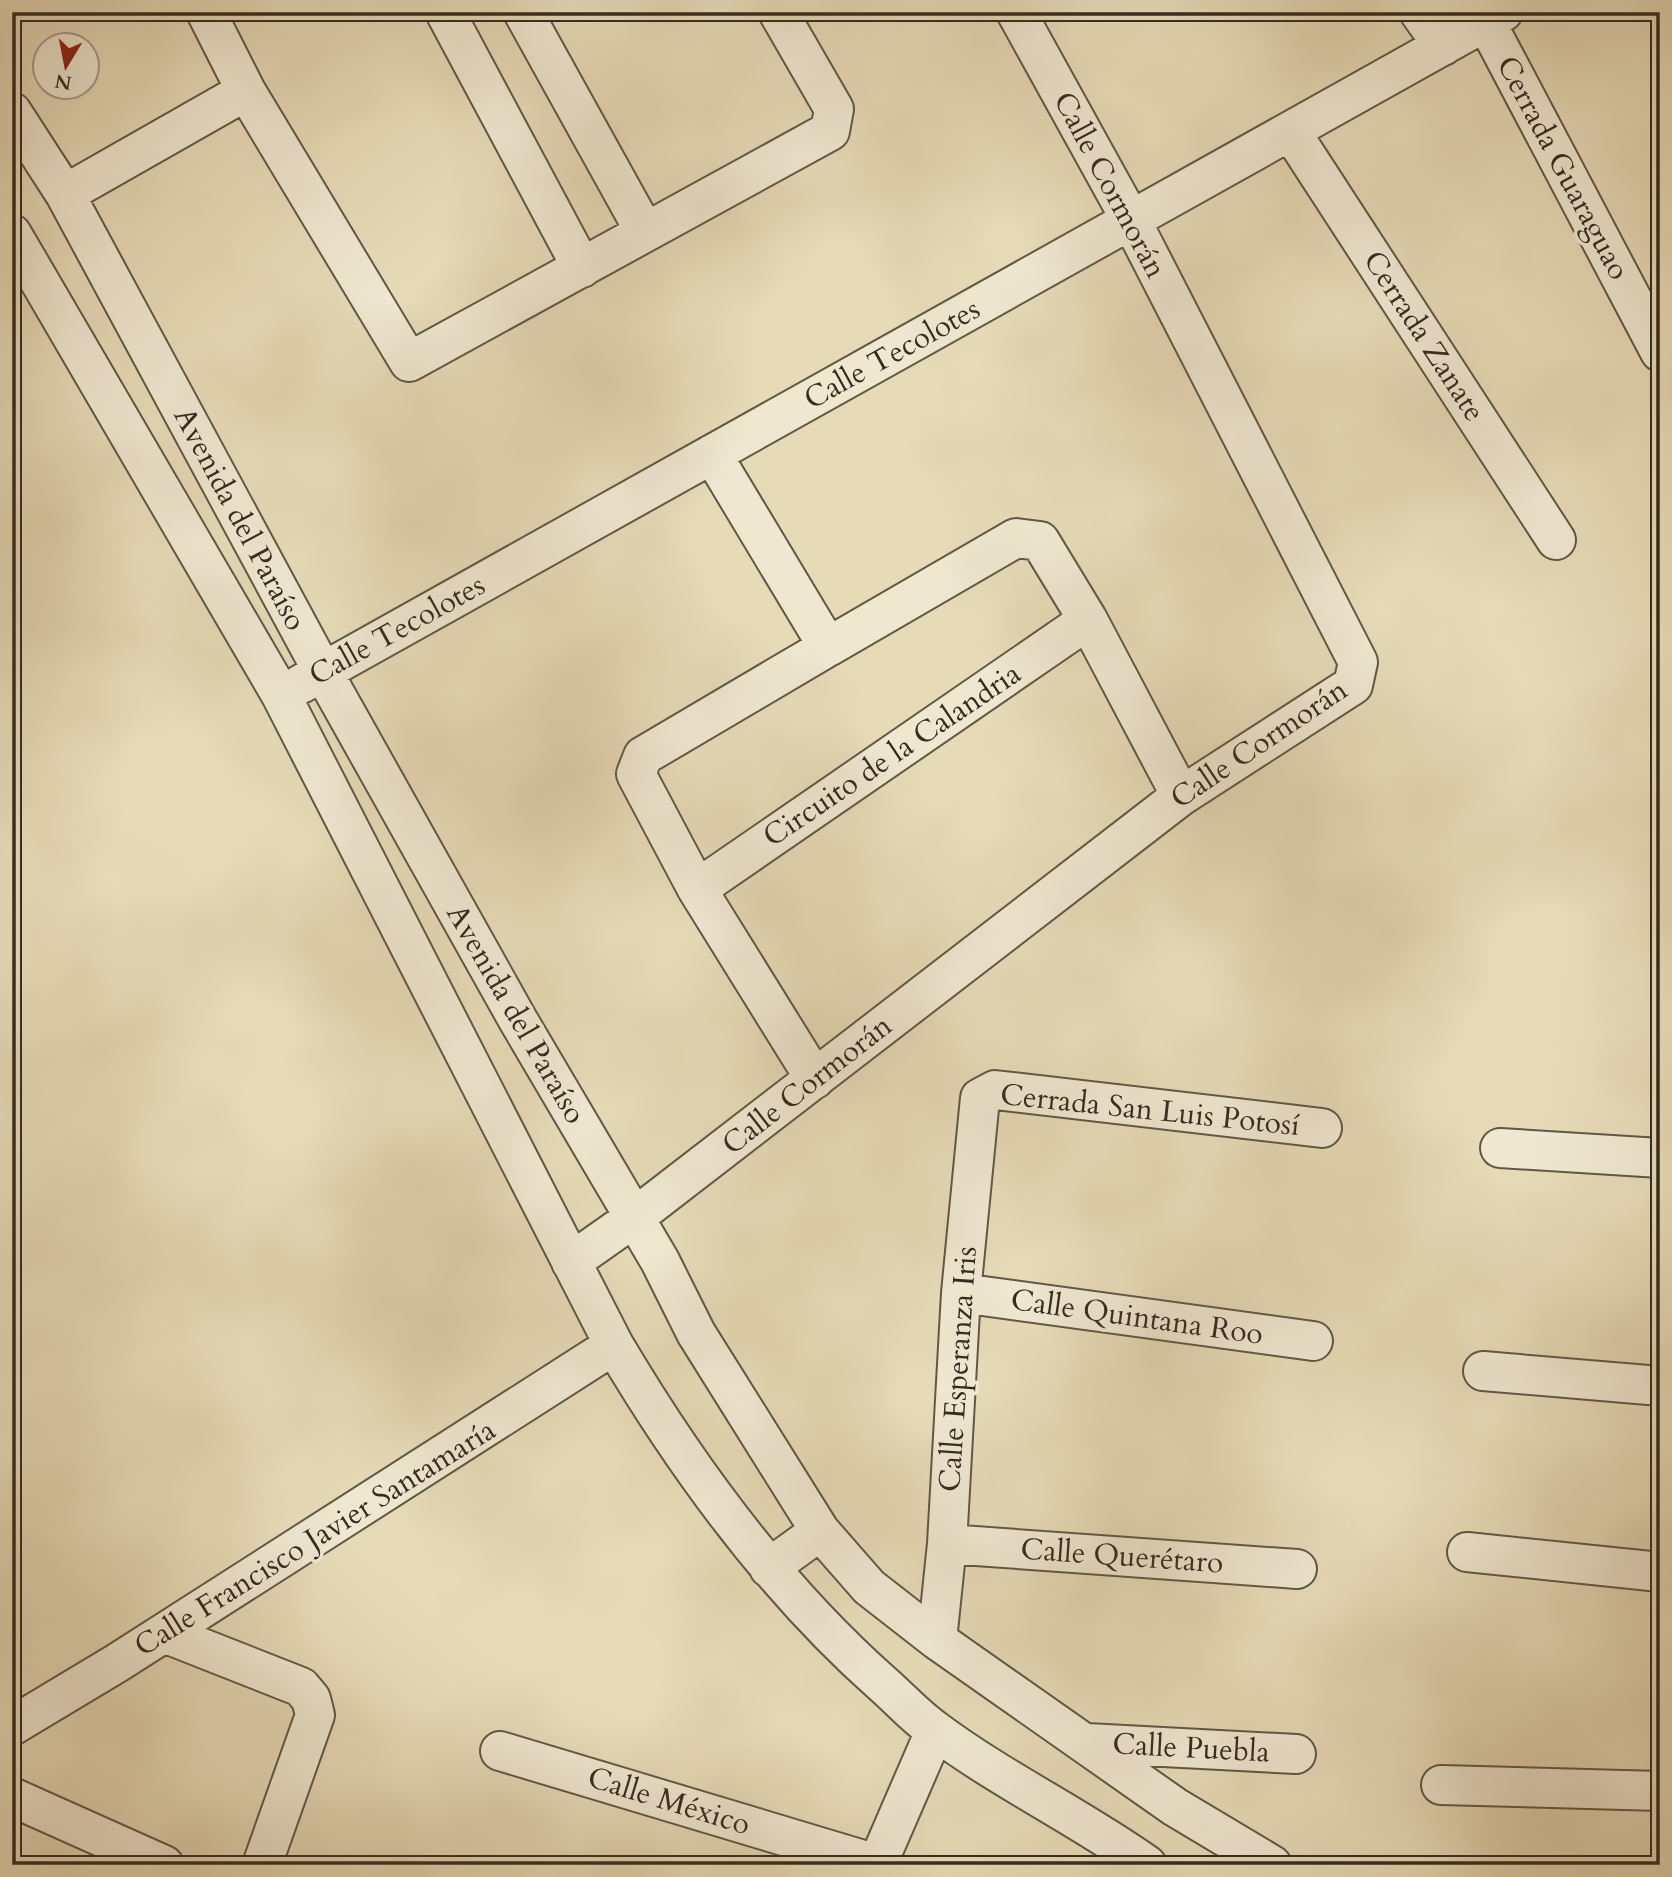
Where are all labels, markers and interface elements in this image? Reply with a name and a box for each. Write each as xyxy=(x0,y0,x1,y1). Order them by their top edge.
north arrow xyxy=(32,32,102,102)
street label: Cerrada Guaraguao xyxy=(1487,49,1639,287)
text: N xyxy=(52,67,74,96)
street label: Calle Cormorán xyxy=(1044,85,1176,285)
street label: Cerrada Zanate xyxy=(1353,243,1495,429)
street label: Calle Tecolotes xyxy=(797,289,987,419)
street label: Avenida del Paraíso xyxy=(164,400,316,638)
street label: Calle Tecolotes xyxy=(302,565,492,695)
street label: Circuito de la Calandria xyxy=(755,653,1029,857)
street label: Calle Cormorán xyxy=(1162,670,1356,818)
street label: Avenida del Paraíso xyxy=(436,897,596,1131)
street label: Calle Cormorán xyxy=(713,1006,901,1164)
street label: Cerrada San Luis Potosí xyxy=(998,1074,1302,1146)
street label: Calle Esperanza Iris xyxy=(929,1245,987,1493)
street label: Calle Quintana Roo xyxy=(1008,1279,1266,1355)
street label: Calle Francisco Javier Santamaría xyxy=(127,1410,503,1666)
street label: Calle Querétaro xyxy=(1019,1528,1225,1584)
street label: Calle Puebla xyxy=(1111,1723,1271,1773)
street label: Calle México xyxy=(583,1757,755,1845)

